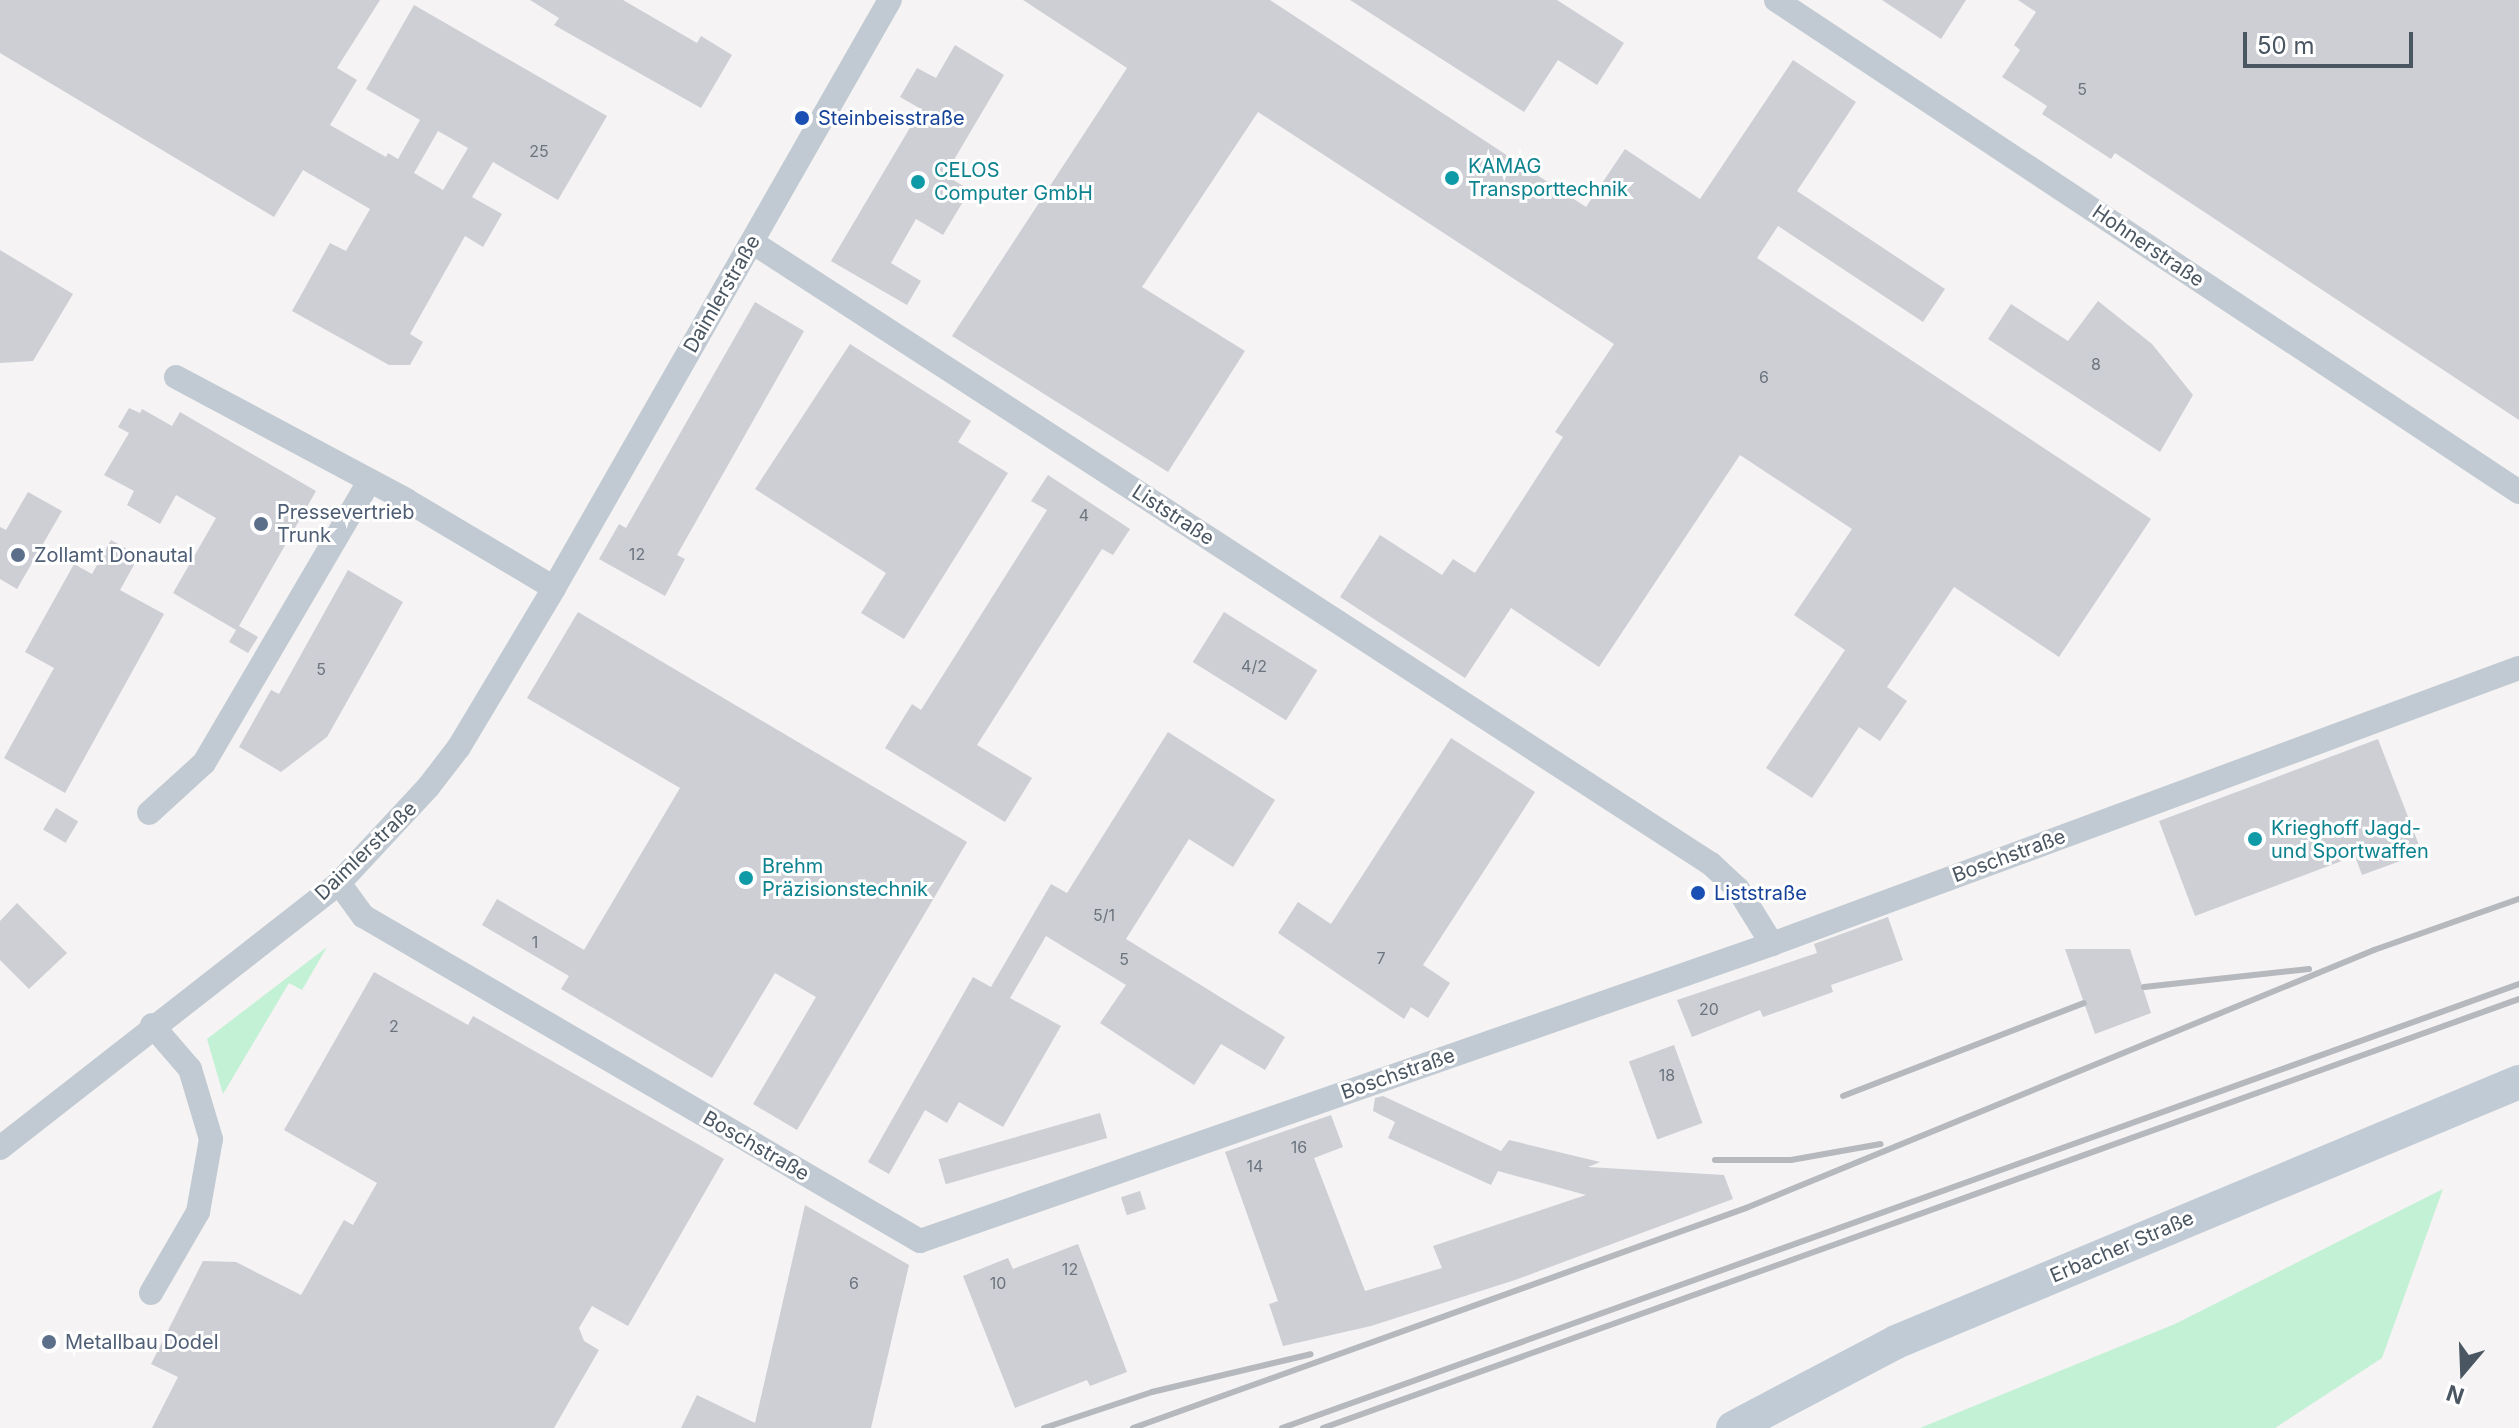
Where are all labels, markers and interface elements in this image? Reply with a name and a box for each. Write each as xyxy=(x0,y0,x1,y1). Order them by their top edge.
scale bar xyxy=(2247,16,2417,66)
text: 50 m xyxy=(2257,31,2315,60)
house number: 5 xyxy=(2077,79,2087,99)
place label: Steinbeisstraße xyxy=(818,106,965,130)
marker: Steinbeisstraße xyxy=(793,109,811,127)
house number: 25 xyxy=(529,141,549,161)
place label: KAMAG Transporttechnik xyxy=(1468,154,1628,201)
place label: CELOS Computer GmbH xyxy=(934,158,1093,205)
marker: KAMAG Transporttechnik xyxy=(1443,169,1461,187)
marker: CELOS Computer GmbH xyxy=(909,173,927,191)
street label: Hohnerstraße xyxy=(2088,200,2208,292)
street label: Daimlerstraße xyxy=(679,231,765,357)
house number: 8 xyxy=(2091,354,2101,374)
house number: 6 xyxy=(1759,367,1769,387)
street label: Liststraße xyxy=(1128,480,1218,550)
place label: Pressevertrieb Trunk xyxy=(277,500,414,547)
house number: 4 xyxy=(1079,505,1089,525)
marker: Pressevertrieb Trunk xyxy=(252,515,270,533)
place label: Zollamt Donautal xyxy=(34,543,193,567)
house number: 12 xyxy=(629,544,645,564)
marker: Zollamt Donautal xyxy=(9,546,27,564)
house number: 4/2 xyxy=(1241,656,1267,676)
house number: 5 xyxy=(316,659,326,679)
street label: Daimlerstraße xyxy=(310,797,422,905)
place label: Krieghoff Jagd- und Sportwaffen xyxy=(2271,816,2429,863)
street label: Boschstraße xyxy=(1949,824,2069,888)
marker: Krieghoff Jagd- und Sportwaffen xyxy=(2246,830,2264,848)
place label: Brehm Präzisionstechnik xyxy=(762,854,928,901)
marker: Brehm Präzisionstechnik xyxy=(737,869,755,887)
place label: Liststraße xyxy=(1714,881,1807,905)
marker: Liststraße xyxy=(1689,884,1707,902)
house number: 5/1 xyxy=(1093,905,1115,925)
house number: 1 xyxy=(532,932,538,952)
house number: 7 xyxy=(1376,948,1386,968)
house number: 5 xyxy=(1119,949,1129,969)
house number: 20 xyxy=(1699,999,1719,1019)
house number: 2 xyxy=(389,1016,399,1036)
street label: Boschstraße xyxy=(1338,1043,1458,1105)
house number: 18 xyxy=(1659,1065,1675,1085)
street label: Boschstraße xyxy=(699,1106,813,1186)
house number: 16 xyxy=(1291,1137,1307,1157)
house number: 14 xyxy=(1247,1156,1263,1176)
street label: Erbacher Straße xyxy=(2047,1206,2197,1288)
house number: 12 xyxy=(1062,1259,1078,1279)
house number: 6 xyxy=(849,1273,859,1293)
house number: 10 xyxy=(990,1273,1006,1293)
place label: Metallbau Dodel xyxy=(65,1330,219,1354)
north arrow xyxy=(2423,1332,2503,1412)
marker: Metallbau Dodel xyxy=(40,1333,58,1351)
text: N xyxy=(2443,1380,2467,1410)

